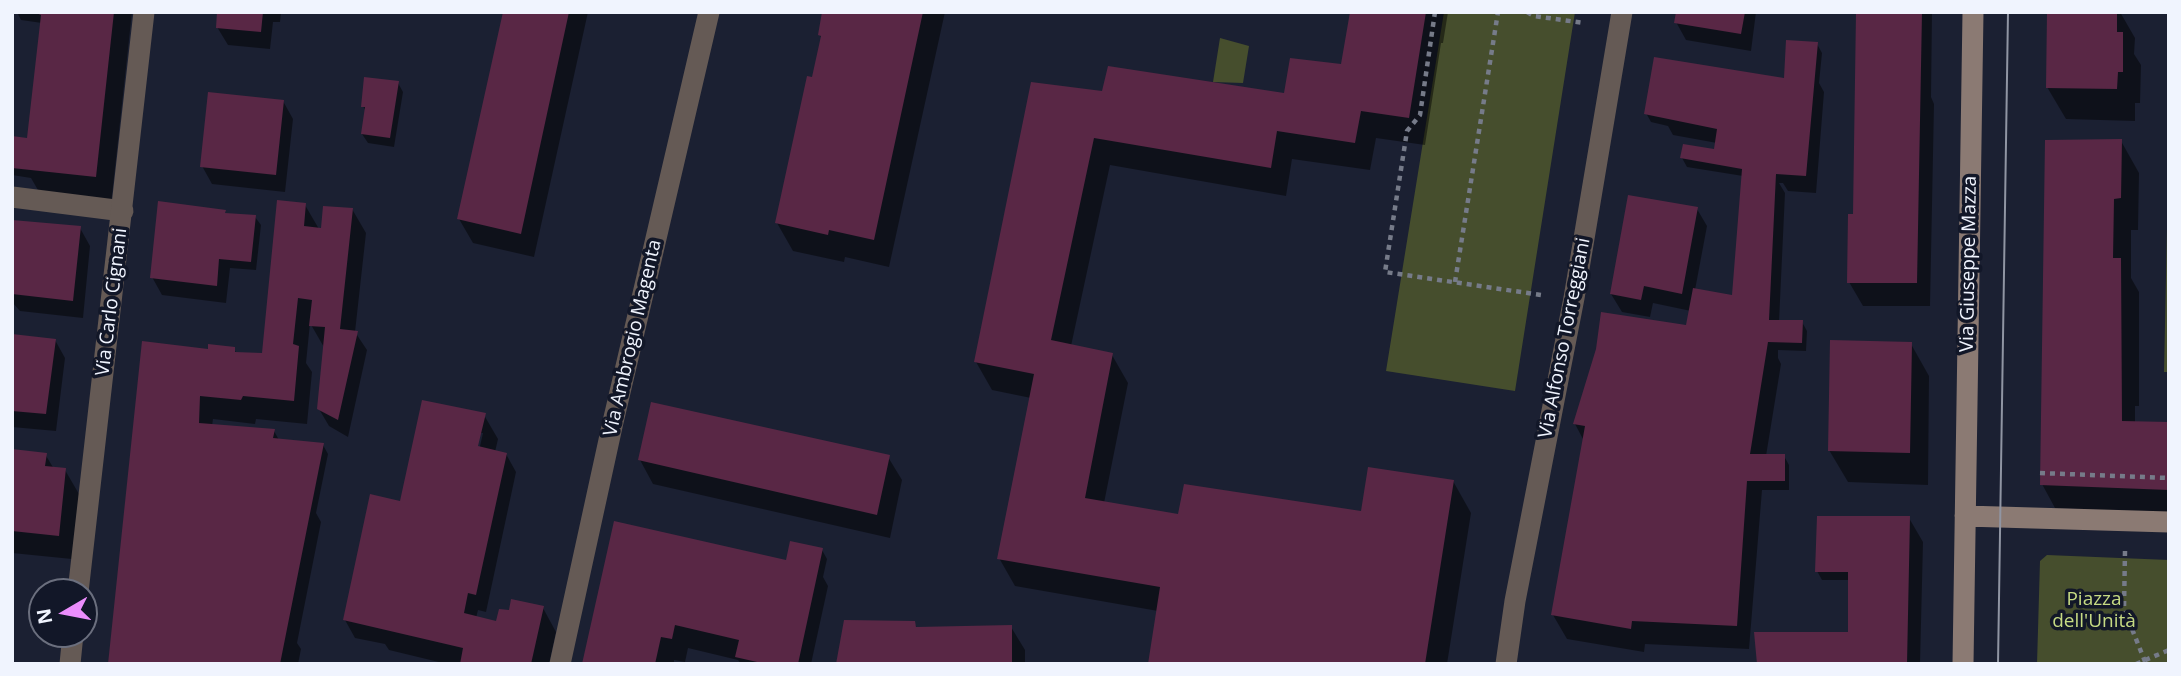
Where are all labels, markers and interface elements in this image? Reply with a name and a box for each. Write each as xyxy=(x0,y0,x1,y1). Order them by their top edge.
street label: Via Giuseppe Mazza xyxy=(1956,176,1982,352)
street label: Via Carlo Cignani xyxy=(92,227,132,377)
street label: Via Alfonso Torreggiani xyxy=(1534,236,1596,440)
street label: Via Ambrogio Magenta xyxy=(599,237,667,439)
north arrow xyxy=(28,578,98,648)
park label: Piazza dell'Unità xyxy=(2052,589,2136,633)
text: N xyxy=(30,606,58,626)

